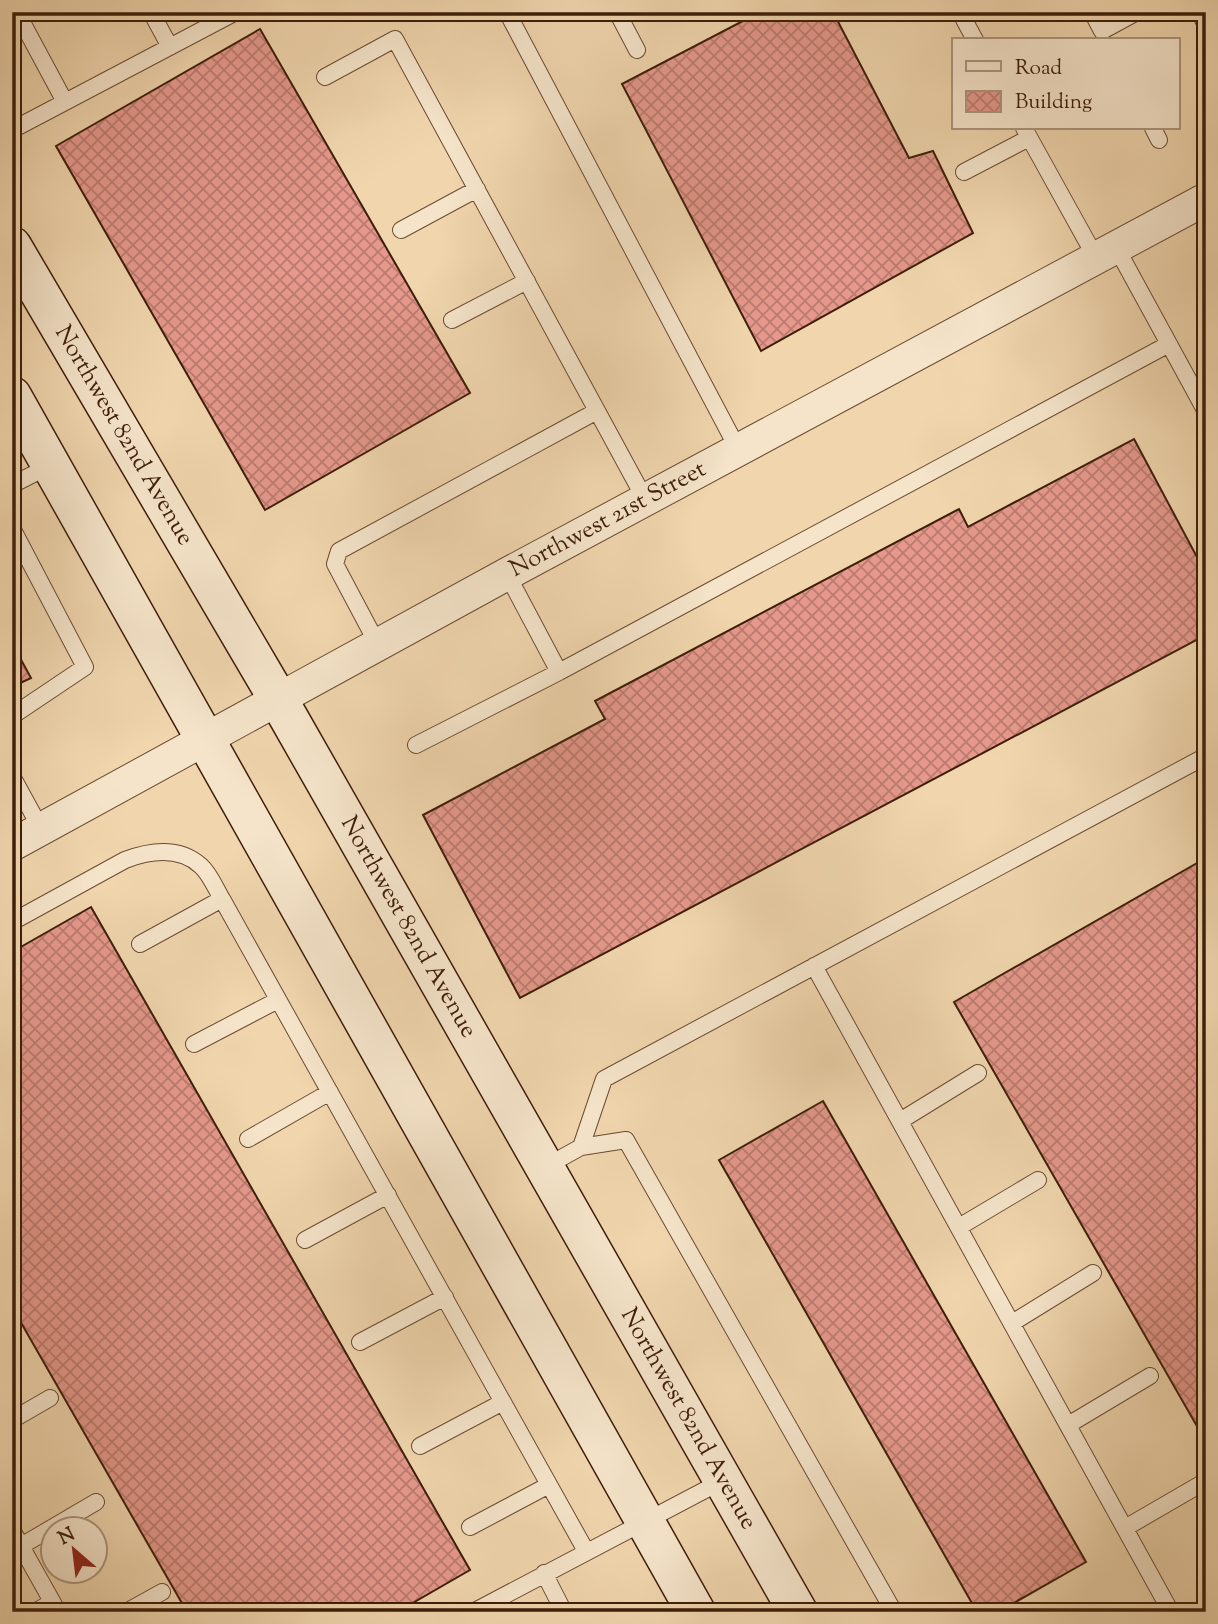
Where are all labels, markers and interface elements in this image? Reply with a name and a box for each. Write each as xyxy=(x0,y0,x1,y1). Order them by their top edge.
legend xyxy=(952,38,1180,130)
text: Road xyxy=(1015,54,1062,84)
text: Building xyxy=(1015,88,1092,118)
street label: Northwest 82nd Avenue xyxy=(45,319,201,552)
street label: Northwest 21st Street xyxy=(504,453,712,586)
street label: Northwest 82nd Avenue xyxy=(331,810,485,1044)
street label: Northwest 82nd Avenue xyxy=(611,1302,765,1536)
north arrow xyxy=(38,1516,108,1586)
text: N xyxy=(54,1522,80,1553)

